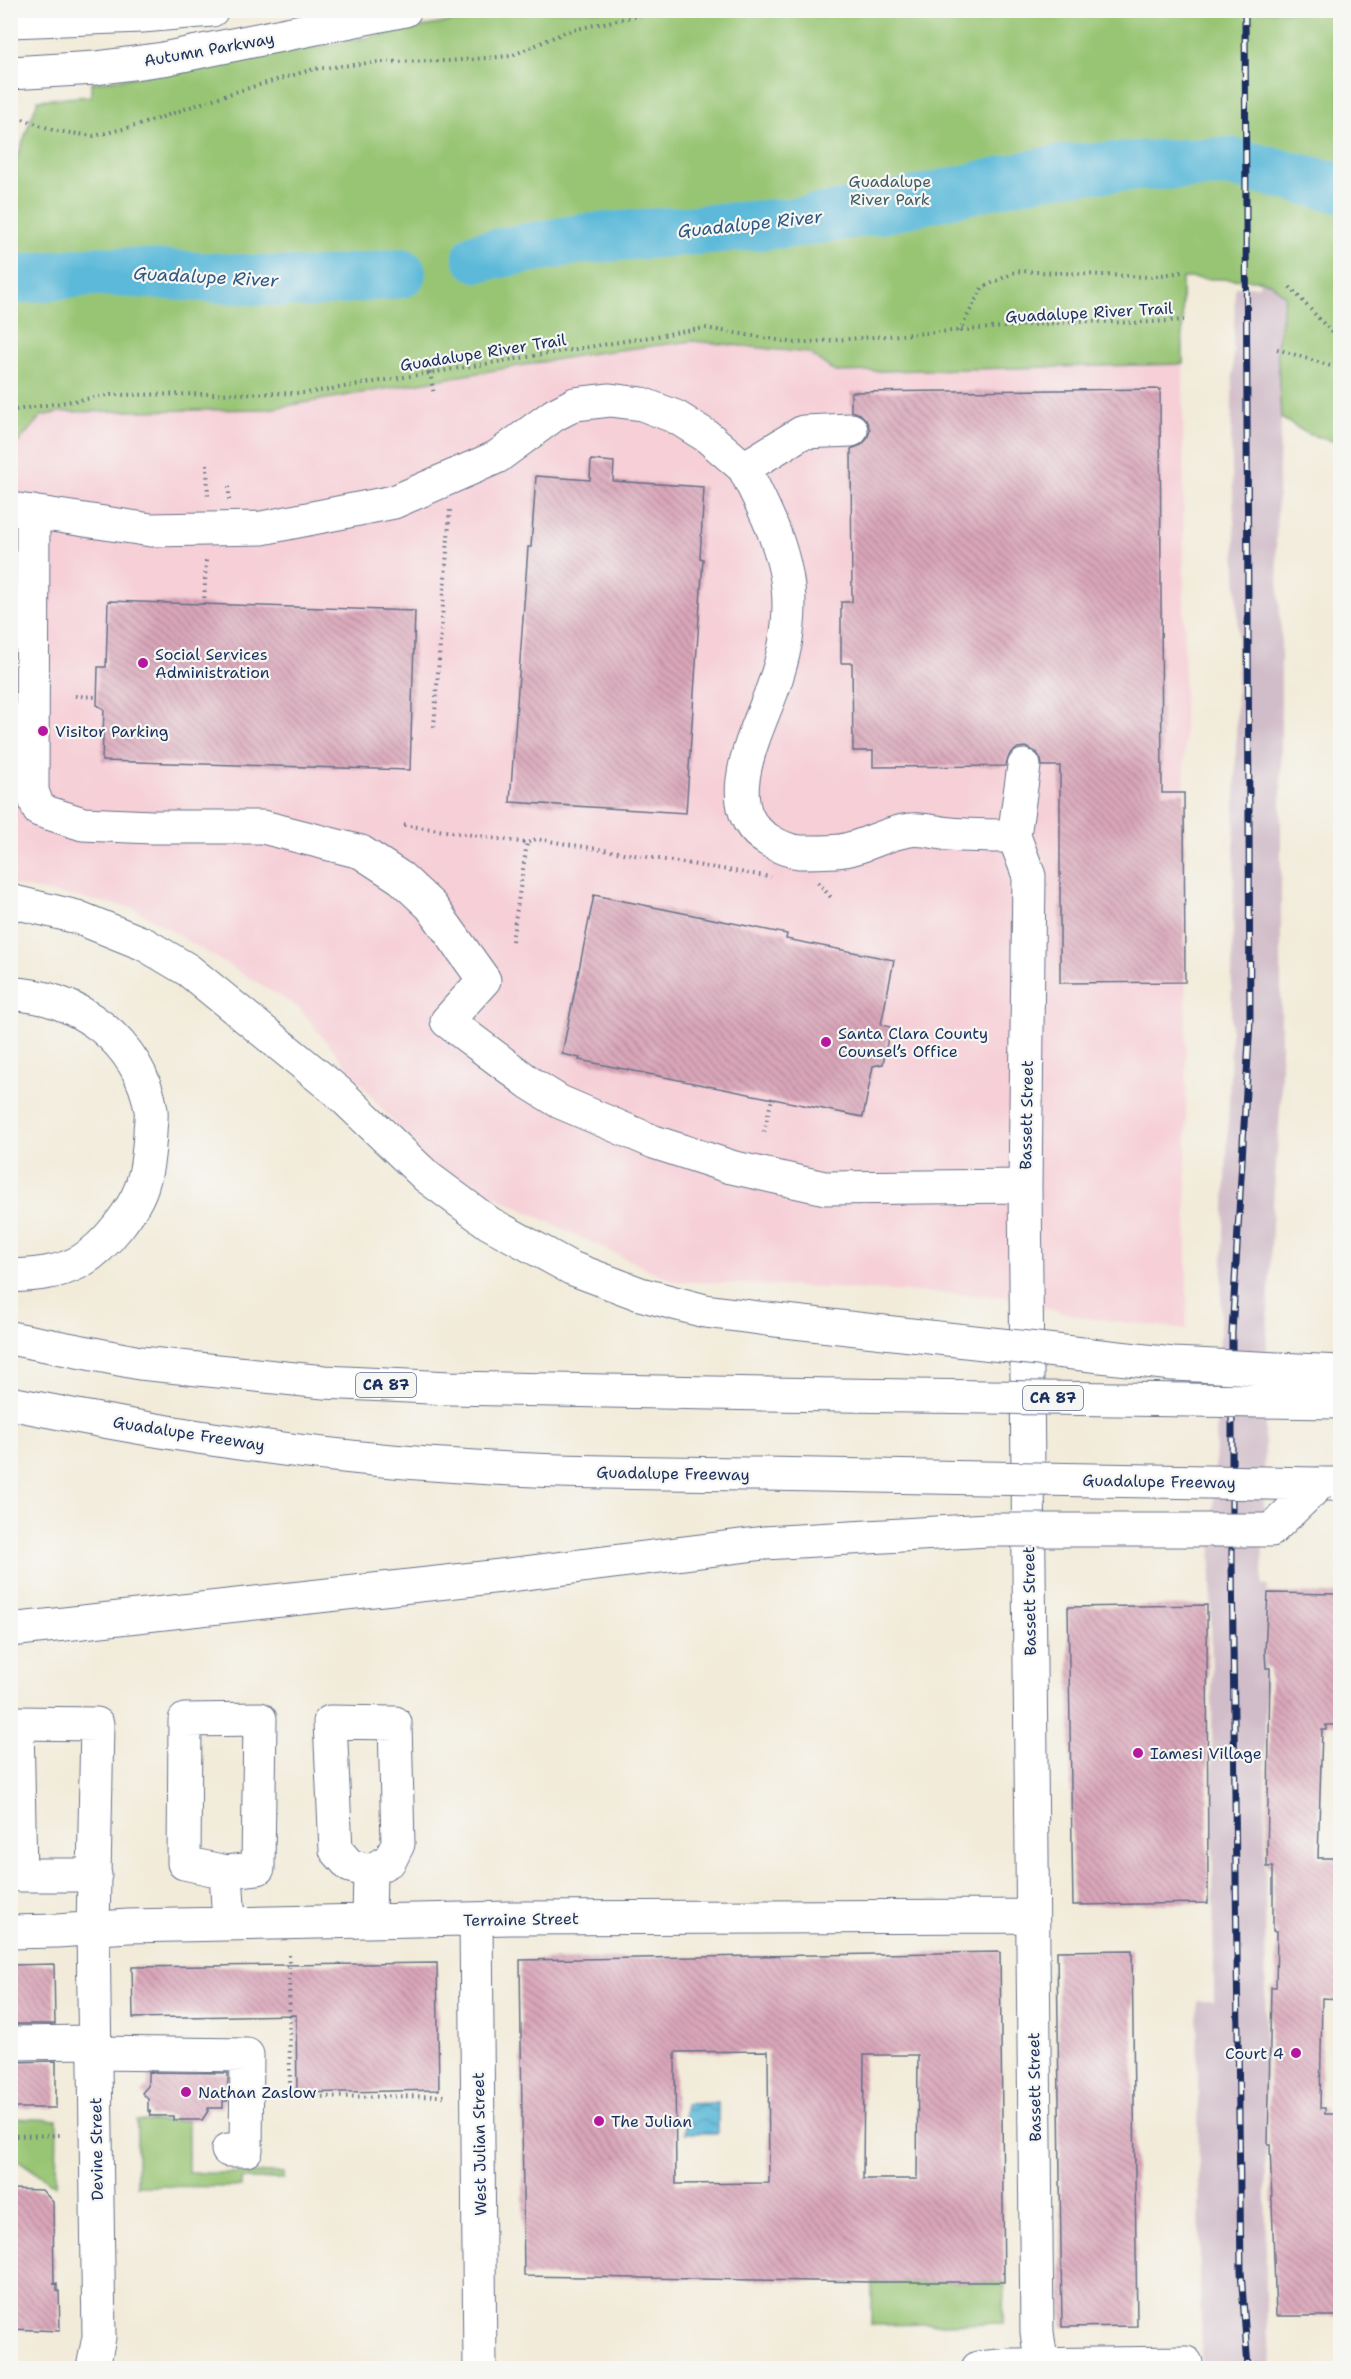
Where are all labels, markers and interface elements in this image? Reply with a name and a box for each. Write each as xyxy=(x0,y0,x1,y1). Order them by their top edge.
street label: Autumn Parkway xyxy=(142,28,276,71)
park label: Guadalupe River Park xyxy=(849,171,931,210)
water label: Guadalupe River xyxy=(676,204,824,244)
water label: Guadalupe River xyxy=(133,261,280,293)
street label: Guadalupe River Trail xyxy=(1005,298,1174,327)
street label: Guadalupe River Trail xyxy=(399,329,568,376)
place label: Social Services Administration xyxy=(155,644,270,683)
marker: Social Services Administration xyxy=(136,656,150,670)
place label: Visitor Parking xyxy=(55,721,169,742)
marker: Visitor Parking xyxy=(36,724,50,738)
place label: Santa Clara County Counsel’s Office xyxy=(838,1023,988,1062)
marker: Santa Clara County Counsel’s Office xyxy=(819,1035,833,1049)
street label: Bassett Street xyxy=(1015,1060,1038,1170)
road number: CA 87 xyxy=(356,1373,416,1397)
road number: CA 87 xyxy=(1023,1386,1083,1410)
street label: Guadalupe Freeway xyxy=(111,1411,266,1456)
street label: Guadalupe Freeway xyxy=(596,1462,750,1485)
street label: Guadalupe Freeway xyxy=(1082,1470,1236,1493)
street label: Bassett Street xyxy=(1018,1546,1041,1656)
place label: Iamesi Village xyxy=(1150,1743,1262,1764)
marker: Iamesi Village xyxy=(1131,1746,1145,1760)
street label: Terraine Street xyxy=(463,1908,579,1931)
street label: Bassett Street xyxy=(1023,2032,1046,2142)
place label: Court 4 xyxy=(1225,2043,1284,2064)
marker: Court 4 xyxy=(1289,2046,1303,2060)
street label: West Julian Street xyxy=(468,2072,491,2216)
place label: Nathan Zaslow xyxy=(198,2082,316,2103)
marker: Nathan Zaslow xyxy=(179,2085,193,2099)
street label: Devine Street xyxy=(85,2097,108,2201)
place label: The Julian xyxy=(611,2111,692,2132)
marker: The Julian xyxy=(592,2114,606,2128)

